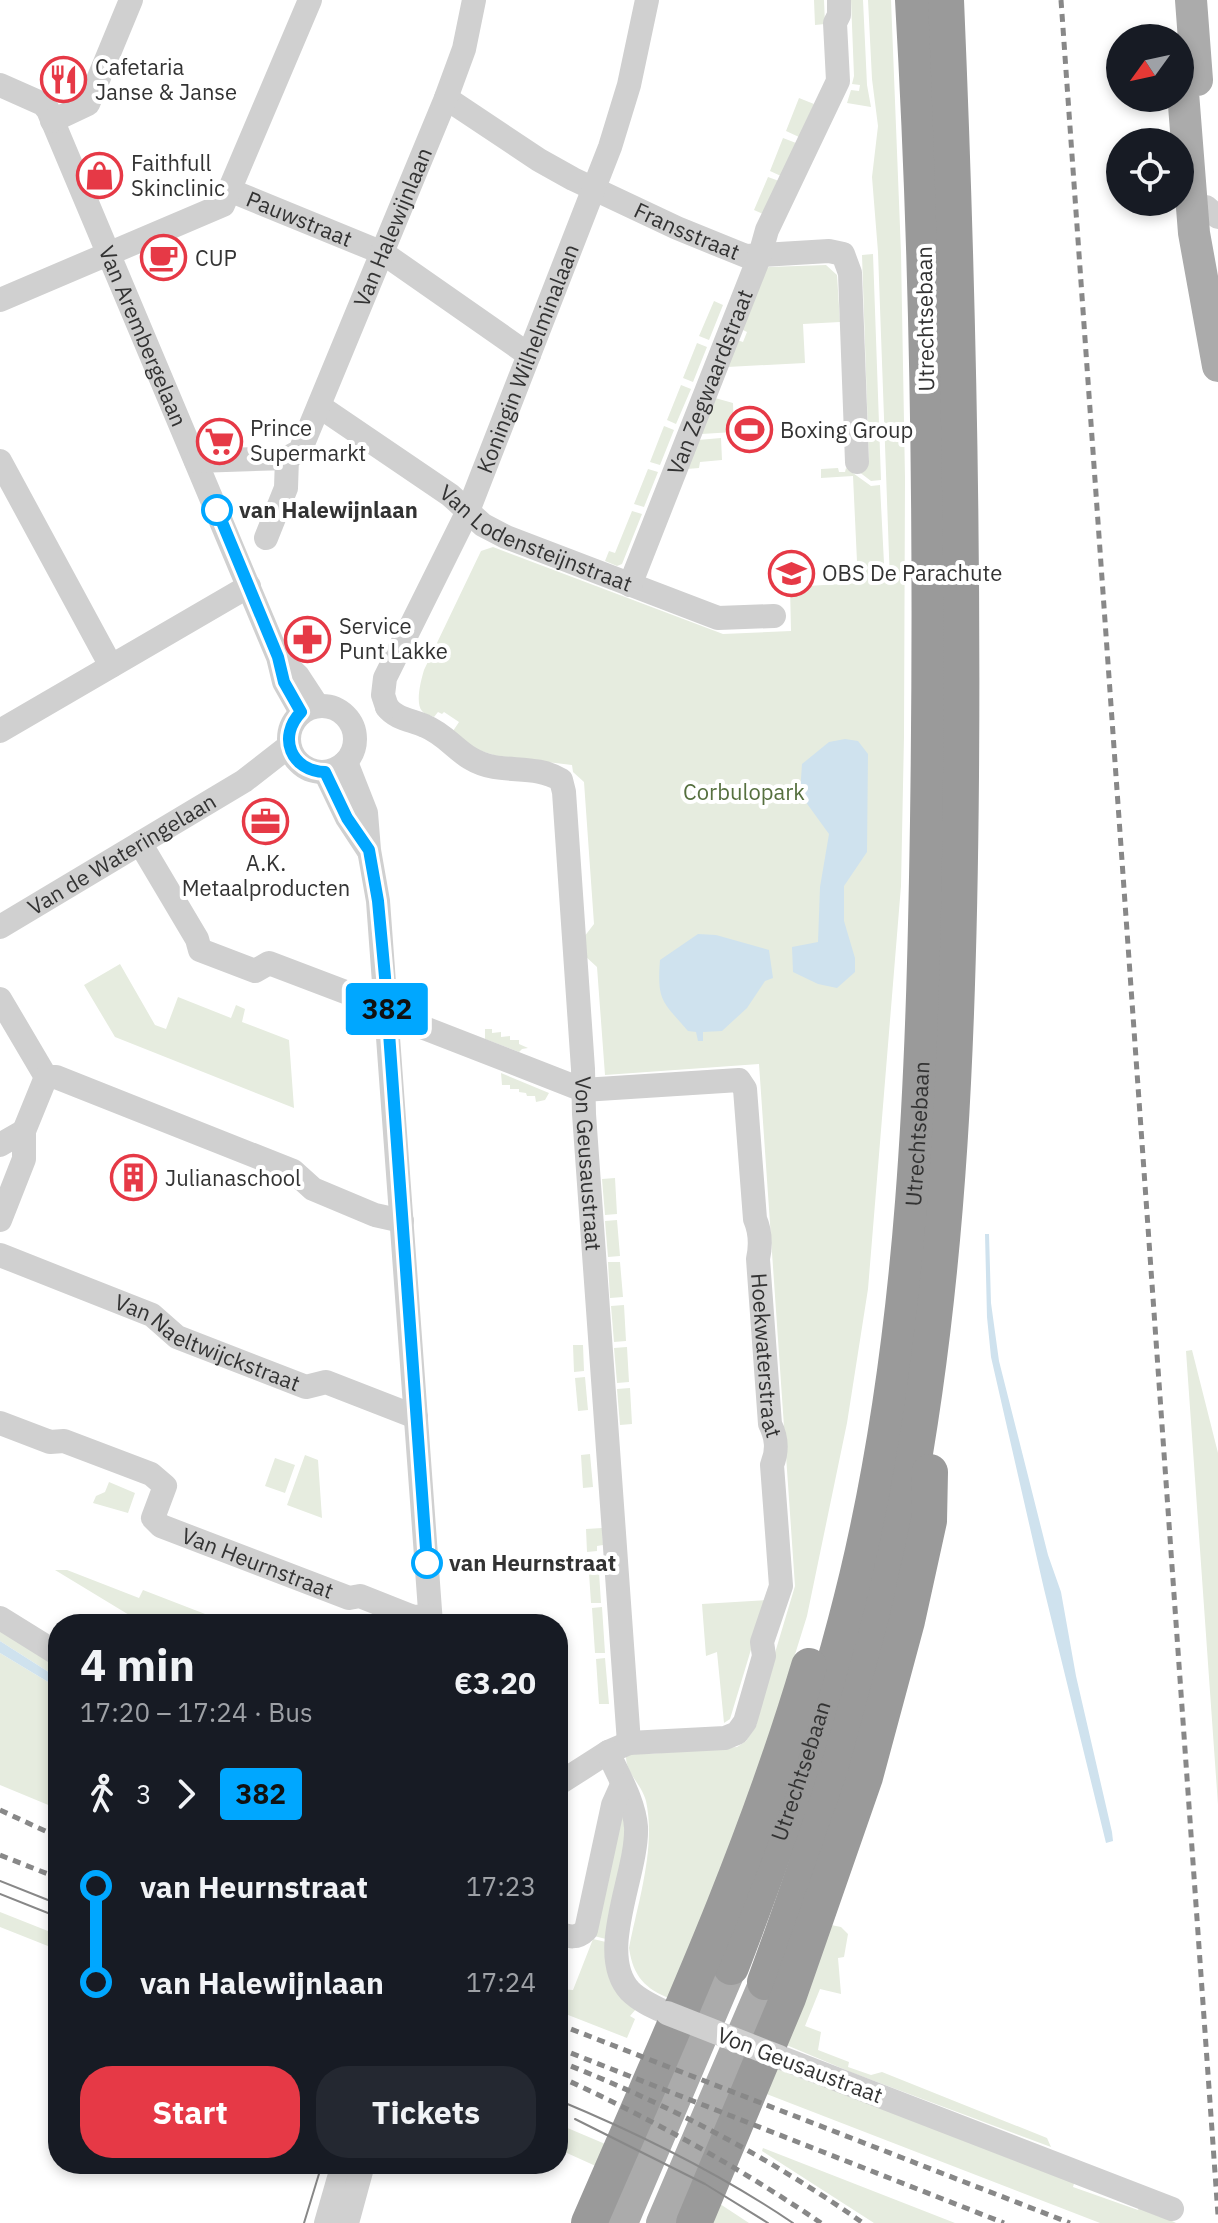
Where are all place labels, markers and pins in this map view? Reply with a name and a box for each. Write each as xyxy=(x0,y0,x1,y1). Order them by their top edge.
place label: Cafetaria Janse & Janse xyxy=(95,52,237,106)
restaurant icon: Cafetaria Janse & Janse xyxy=(40,56,88,104)
place label: Faithfull Skinclinic xyxy=(131,148,225,202)
shop icon: Faithfull Skinclinic xyxy=(76,152,124,200)
cafe icon: CUP xyxy=(140,234,188,282)
place label: CUP xyxy=(195,243,237,272)
sports icon: Boxing Group xyxy=(725,406,773,454)
place label: Prince Supermarkt xyxy=(250,413,366,467)
place label: Boxing Group xyxy=(780,415,913,444)
supermarket icon: Prince Supermarkt xyxy=(195,417,243,465)
marker: van Halewijnlaan xyxy=(202,495,232,525)
place label: van Halewijnlaan xyxy=(239,495,418,524)
school or university icon: OBS De Parachute xyxy=(767,549,815,597)
place label: OBS De Parachute xyxy=(822,558,1002,587)
place label: Service Punt Lakke xyxy=(339,611,448,665)
pharmacy icon: Service Punt Lakke xyxy=(284,615,332,663)
office icon: A.K. Metaalproducten xyxy=(242,798,290,846)
place label: A.K. Metaalproducten xyxy=(182,848,350,902)
building icon: Julianaschool xyxy=(110,1154,158,1202)
place label: Julianaschool xyxy=(165,1163,301,1192)
marker: van Heurnstraat xyxy=(412,1548,442,1578)
place label: van Heurnstraat xyxy=(449,1548,616,1577)

